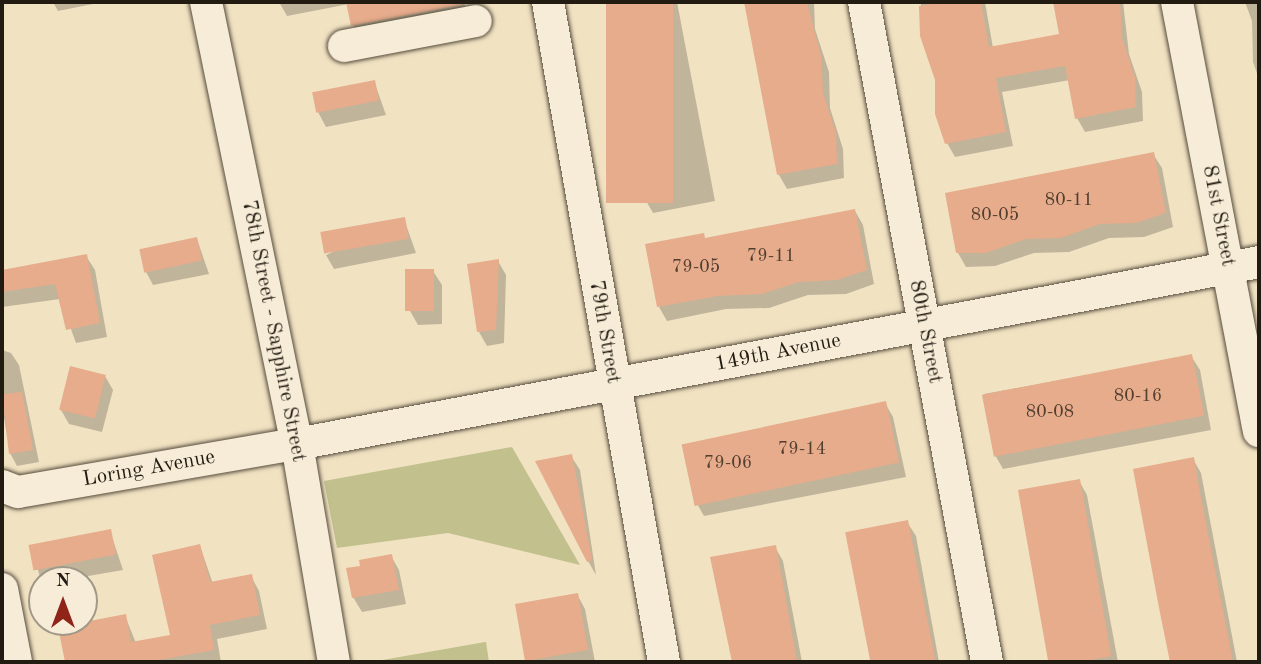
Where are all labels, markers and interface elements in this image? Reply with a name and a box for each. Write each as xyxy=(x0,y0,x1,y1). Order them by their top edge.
street label: 81st Street xyxy=(1196,163,1240,269)
house number: 80-11 xyxy=(1045,189,1093,211)
street label: 78th Street - Sapphire Street xyxy=(235,198,311,464)
house number: 80-05 xyxy=(971,204,1019,226)
house number: 79-11 xyxy=(747,245,795,267)
house number: 79-05 xyxy=(672,256,720,278)
street label: 79th Street xyxy=(583,278,625,386)
street label: 80th Street xyxy=(903,278,947,386)
street label: 149th Avenue xyxy=(713,328,843,378)
house number: 80-16 xyxy=(1114,385,1162,407)
house number: 80-08 xyxy=(1026,401,1074,423)
house number: 79-14 xyxy=(778,438,826,460)
street label: Loring Avenue xyxy=(81,445,217,493)
house number: 79-06 xyxy=(704,452,752,474)
north arrow xyxy=(28,566,98,636)
text: N xyxy=(56,572,70,591)

